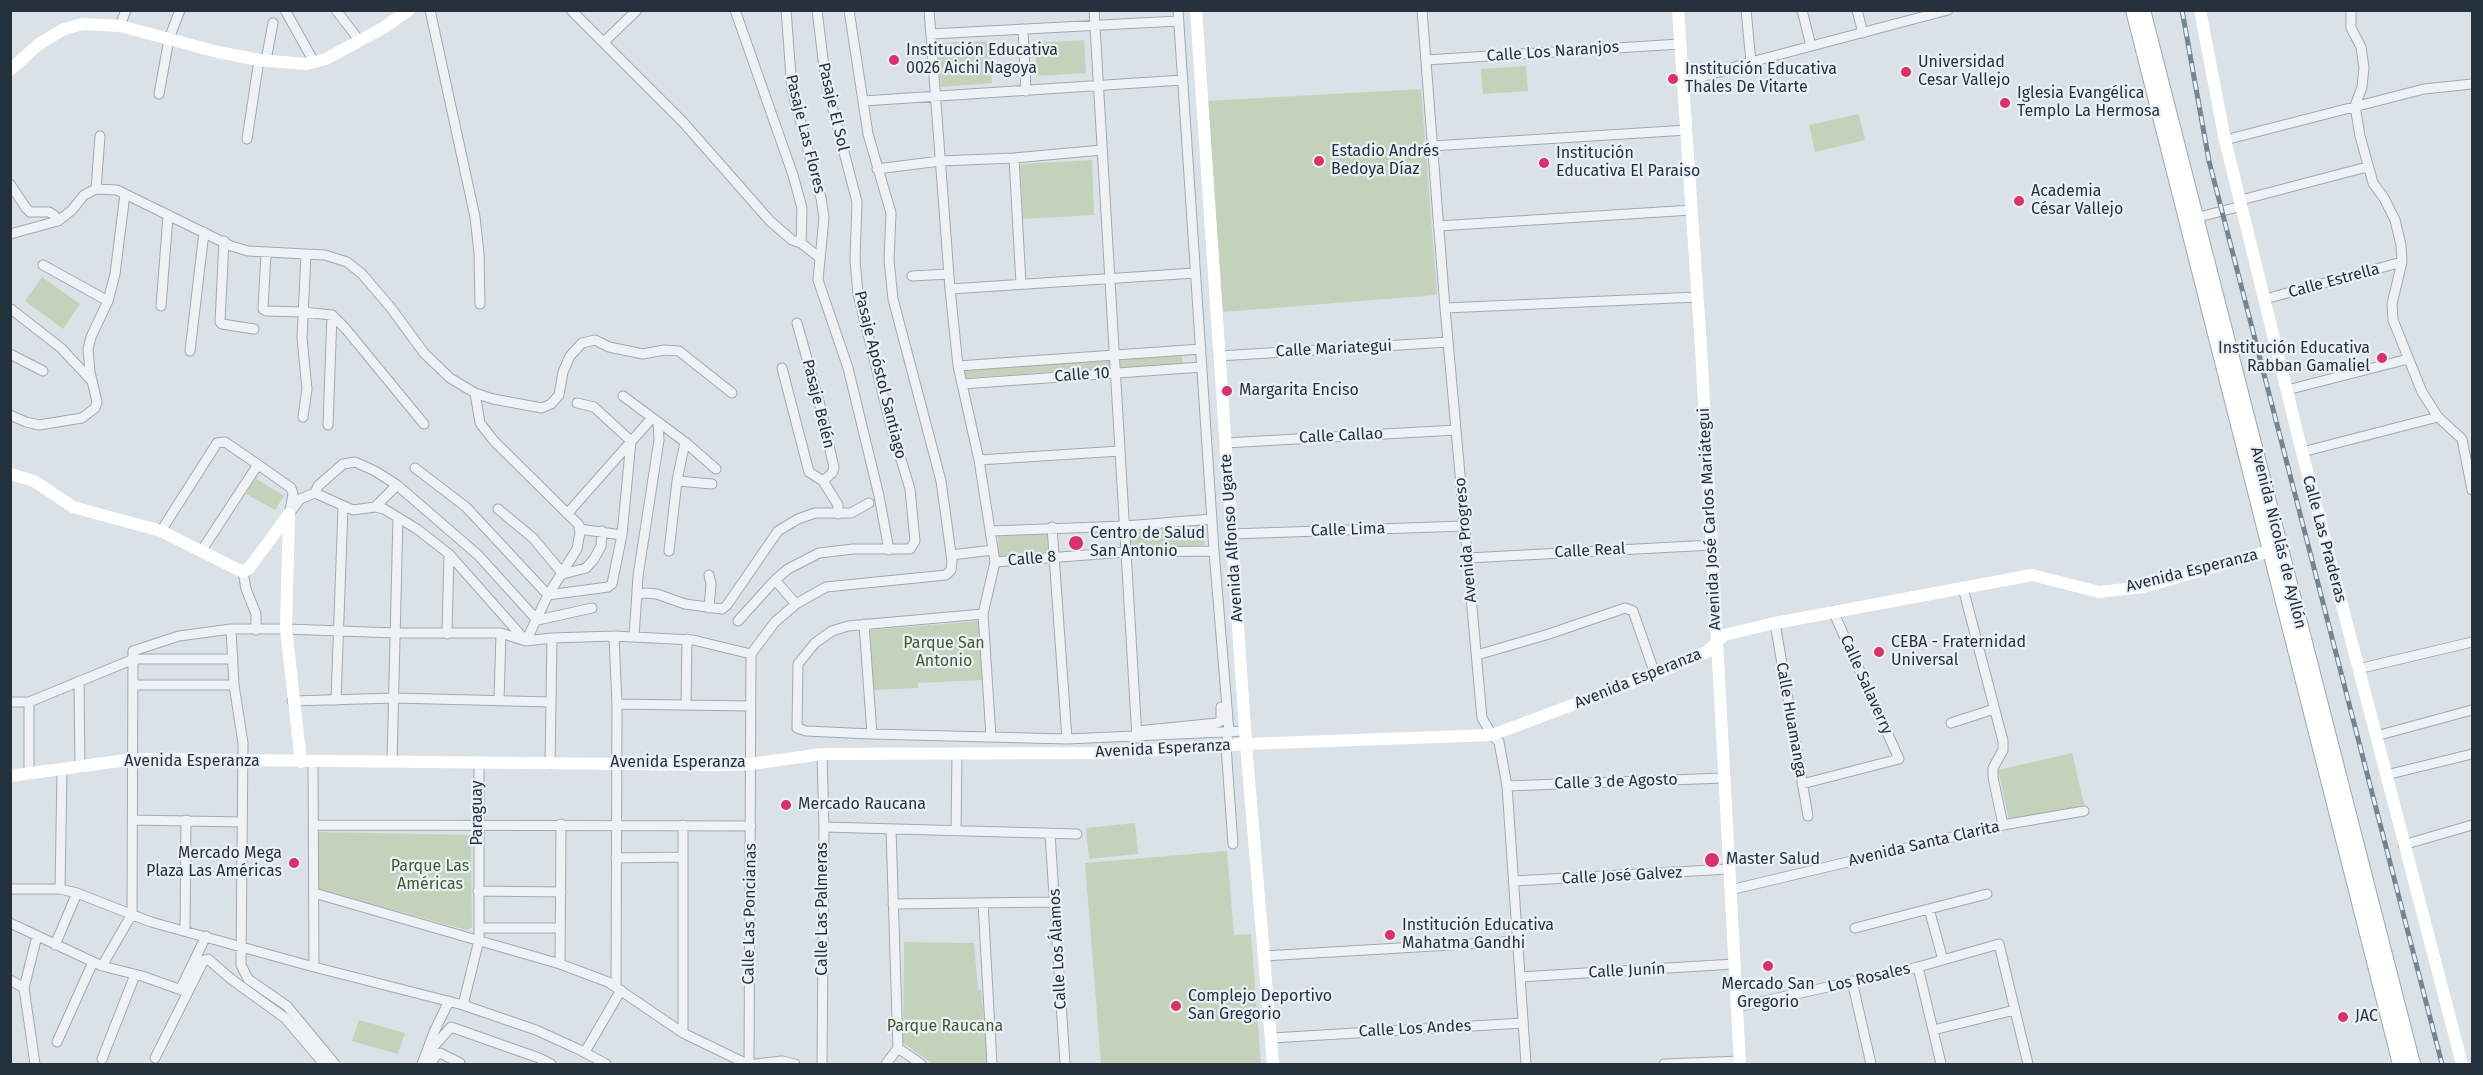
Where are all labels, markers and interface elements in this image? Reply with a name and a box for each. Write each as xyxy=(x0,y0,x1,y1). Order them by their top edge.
street label: Calle Los Naranjos xyxy=(1486,38,1620,66)
place label: Institución Educativa 0026 Aichi Nagoya xyxy=(906,41,1058,79)
marker: Institución Educativa 0026 Aichi Nagoya xyxy=(887,53,901,67)
place label: Universidad Cesar Vallejo xyxy=(1918,53,2010,91)
place label: Institución Educativa Thales De Vitarte xyxy=(1685,60,1837,98)
street label: Pasaje El Sol xyxy=(813,61,853,153)
marker: Universidad Cesar Vallejo xyxy=(1899,65,1913,79)
marker: Institución Educativa Thales De Vitarte xyxy=(1666,72,1680,86)
street label: Pasaje Las Flores xyxy=(781,73,829,195)
place label: Iglesia Evangélica Templo La Hermosa xyxy=(2017,84,2160,122)
marker: Iglesia Evangélica Templo La Hermosa xyxy=(1998,96,2012,110)
place label: Estadio Andrés Bedoya Díaz xyxy=(1331,142,1439,180)
place label: Institución Educativa El Paraiso xyxy=(1556,144,1700,182)
marker: Estadio Andrés Bedoya Díaz xyxy=(1312,154,1326,168)
marker: Institución Educativa El Paraiso xyxy=(1537,156,1551,170)
place label: Academia César Vallejo xyxy=(2031,182,2123,220)
marker: Academia César Vallejo xyxy=(2012,194,2026,208)
street label: Calle Estrella xyxy=(2286,260,2382,302)
street label: Pasaje Apóstol Santiago xyxy=(850,289,910,461)
street label: Calle Mariategui xyxy=(1275,336,1393,362)
place label: Institución Educativa Rabban Gamaliel xyxy=(2218,339,2370,377)
marker: Institución Educativa Rabban Gamaliel xyxy=(2375,351,2389,365)
street label: Pasaje Belén xyxy=(798,357,838,451)
street label: Calle 10 xyxy=(1054,363,1110,387)
place label: Margarita Enciso xyxy=(1239,381,1359,401)
marker: Margarita Enciso xyxy=(1220,384,1234,398)
street label: Avenida José Carlos Mariátegui xyxy=(1695,407,1725,631)
street label: Calle Callao xyxy=(1298,424,1384,448)
street label: Avenida Nicolás de Ayllón xyxy=(2246,445,2310,631)
street label: Avenida Alfonso Ugarte xyxy=(1217,453,1247,623)
street label: Calle Las Praderas xyxy=(2298,473,2350,605)
street label: Avenida Progreso xyxy=(1451,477,1481,603)
street label: Calle Lima xyxy=(1310,519,1386,541)
place label: Centro de Salud San Antonio xyxy=(1090,524,1205,562)
marker: Centro de Salud San Antonio xyxy=(1067,534,1085,552)
street label: Calle Real xyxy=(1554,540,1626,562)
street label: Avenida Esperanza xyxy=(2124,545,2260,597)
street label: Calle 8 xyxy=(1007,547,1057,571)
street label: Calle Salaverry xyxy=(1836,632,1896,738)
place label: CEBA - Fraternidad Universal xyxy=(1891,633,2026,671)
park label: Parque San Antonio xyxy=(903,634,985,672)
street label: Avenida Esperanza xyxy=(1572,645,1704,713)
marker: CEBA - Fraternidad Universal xyxy=(1872,645,1886,659)
street label: Calle Huamanga xyxy=(1771,661,1811,779)
street label: Avenida Esperanza xyxy=(1095,736,1231,762)
street label: Avenida Esperanza xyxy=(124,752,260,772)
street label: Avenida Esperanza xyxy=(610,753,746,773)
street label: Calle 3 de Agosto xyxy=(1554,770,1678,794)
street label: Paraguay xyxy=(468,780,488,846)
place label: Mercado Raucana xyxy=(798,795,926,815)
marker: Mercado Raucana xyxy=(779,798,793,812)
street label: Avenida Santa Clarita xyxy=(1846,817,2002,871)
street label: Calle Las Palmeras xyxy=(813,842,833,976)
street label: Calle Las Poncianas xyxy=(739,843,761,985)
place label: Mercado Mega Plaza Las Américas xyxy=(146,844,282,882)
place label: Master Salud xyxy=(1726,850,1820,870)
marker: Master Salud xyxy=(1703,851,1721,869)
marker: Mercado Mega Plaza Las Américas xyxy=(287,856,301,870)
park label: Parque Las Américas xyxy=(391,857,469,895)
street label: Calle José Galvez xyxy=(1561,863,1683,889)
street label: Calle Los Álamos xyxy=(1045,888,1071,1010)
place label: Institución Educativa Mahatma Gandhi xyxy=(1402,916,1554,954)
marker: Institución Educativa Mahatma Gandhi xyxy=(1383,928,1397,942)
street label: Calle Junín xyxy=(1588,959,1666,983)
marker: Mercado San Gregorio xyxy=(1761,959,1775,973)
street label: Los Rosales xyxy=(1826,959,1912,997)
place label: Mercado San Gregorio xyxy=(1721,975,1815,1013)
place label: Complejo Deportivo San Gregorio xyxy=(1188,987,1332,1025)
marker: Complejo Deportivo San Gregorio xyxy=(1169,999,1183,1013)
place label: JAC xyxy=(2355,1007,2378,1027)
marker: JAC xyxy=(2336,1010,2350,1024)
street label: Calle Los Andes xyxy=(1358,1016,1472,1042)
park label: Parque Raucana xyxy=(887,1017,1003,1037)

